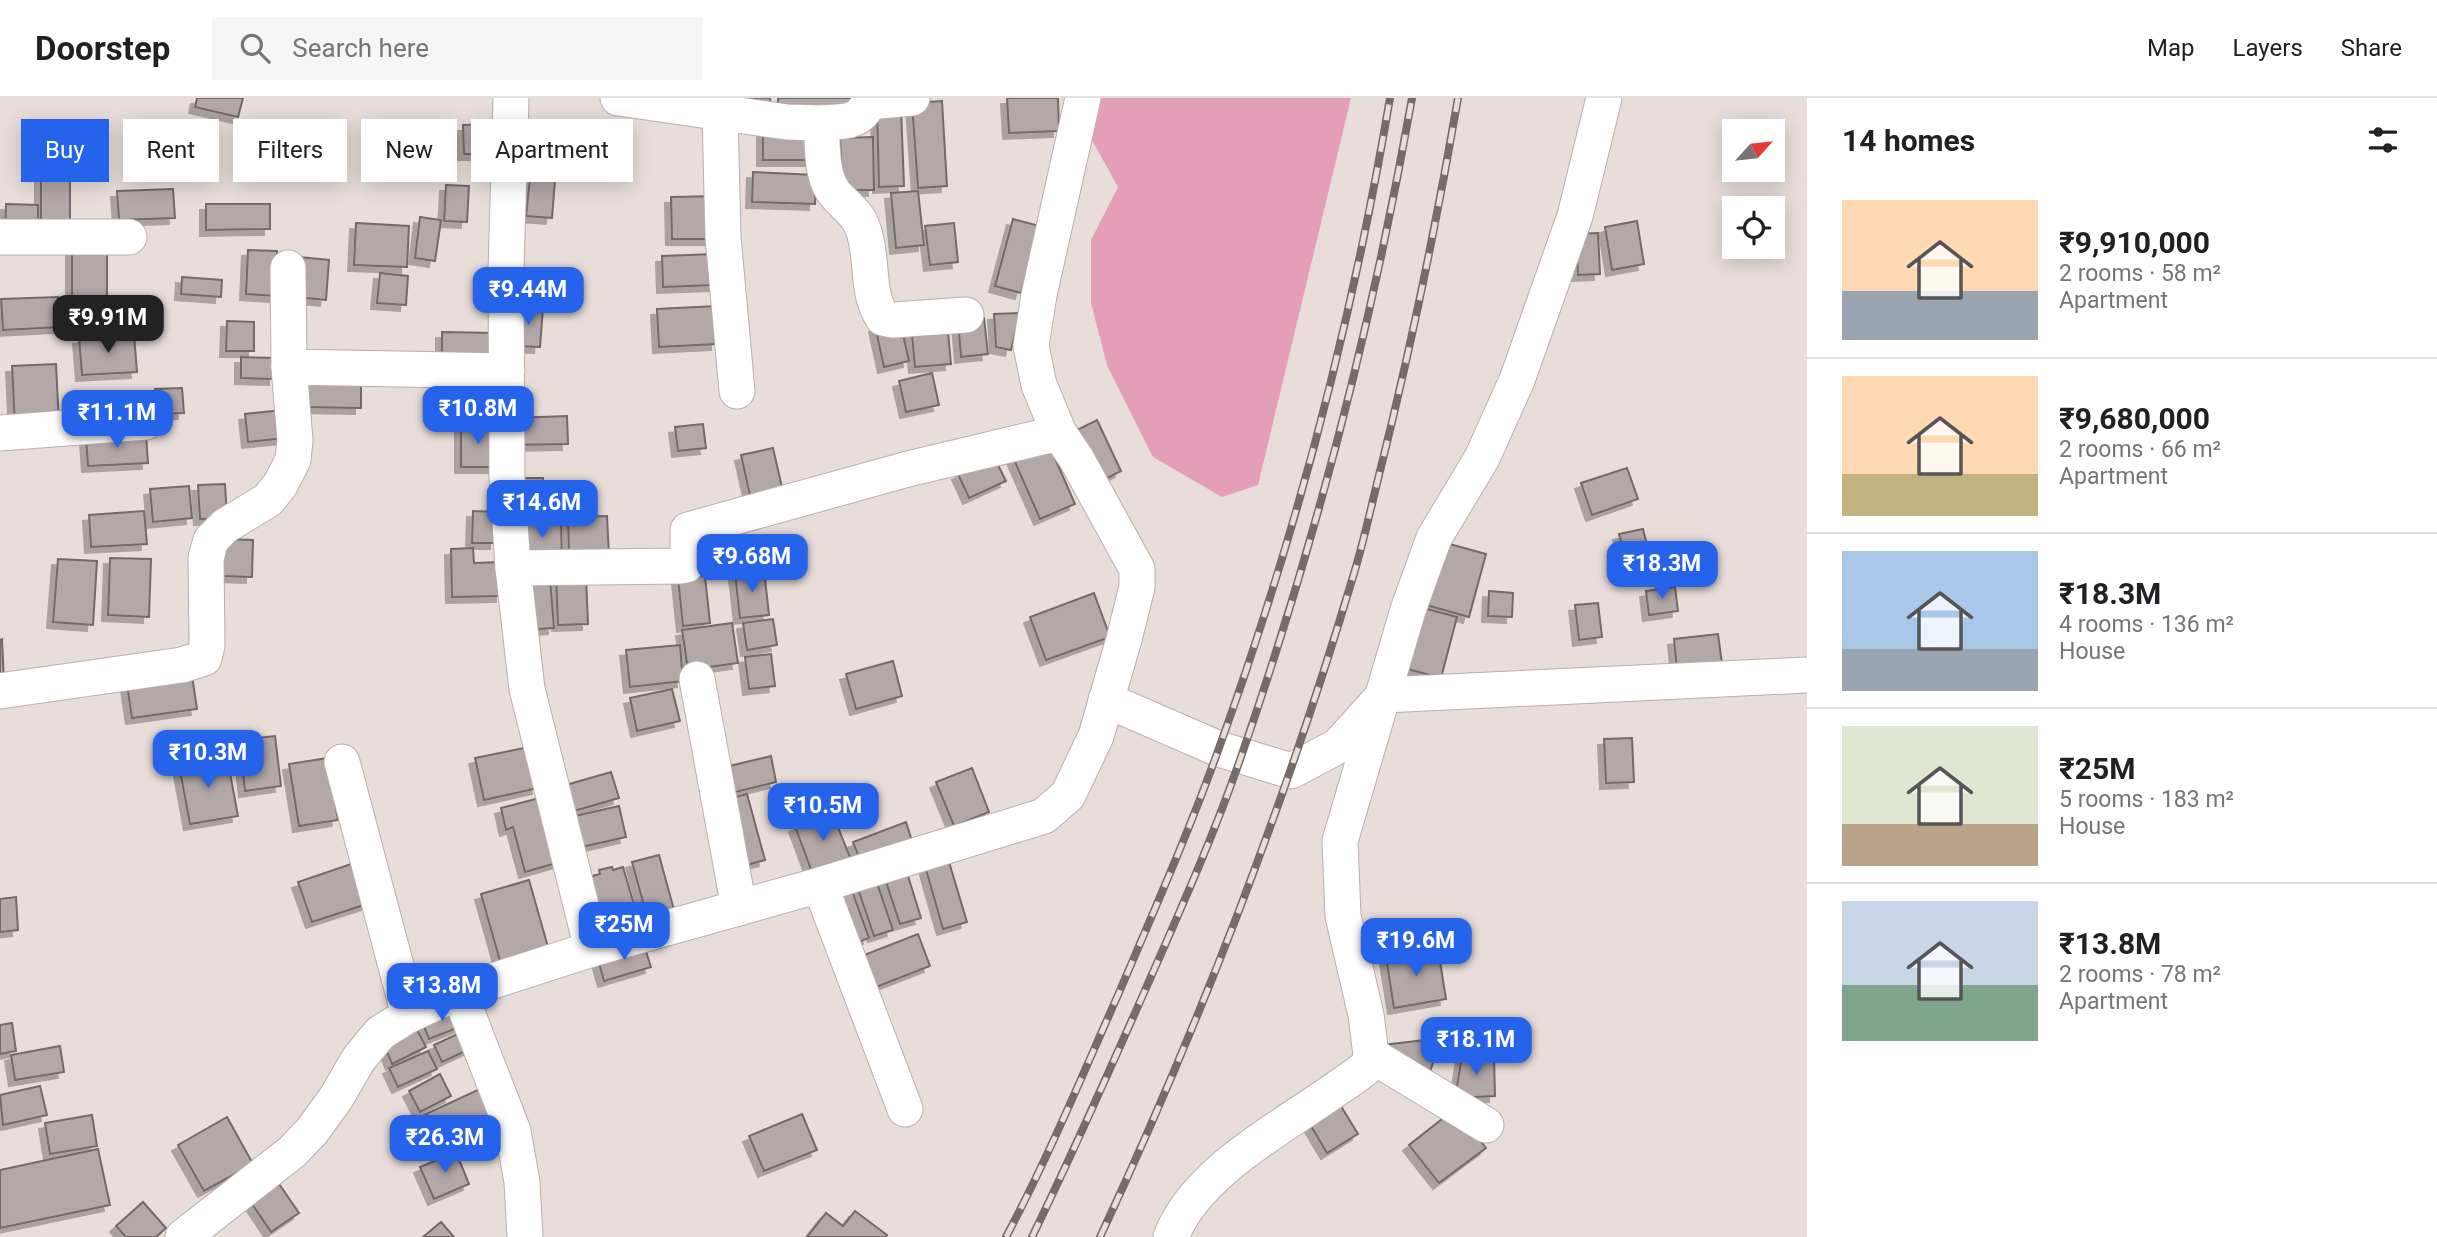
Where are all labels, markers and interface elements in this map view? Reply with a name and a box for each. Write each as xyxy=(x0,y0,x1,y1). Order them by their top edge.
search box xyxy=(212,17,702,80)
text: Doorstep xyxy=(35,29,170,68)
icon: search xyxy=(236,29,274,67)
text: Search here xyxy=(292,33,429,63)
text: Map xyxy=(2147,34,2195,62)
text: Layers xyxy=(2233,34,2303,62)
text: Share xyxy=(2341,34,2402,62)
chip: Buy xyxy=(21,119,109,182)
chip: Rent xyxy=(123,119,219,182)
chip: Filters xyxy=(233,119,347,182)
chip: New xyxy=(361,119,457,182)
chip: Apartment xyxy=(471,119,633,182)
north arrow xyxy=(1722,119,1785,182)
map controls xyxy=(1722,119,1785,259)
icon: filters xyxy=(2364,121,2402,159)
text: 14 homes xyxy=(1842,123,1975,158)
button: locate xyxy=(1722,196,1785,259)
text: ₹9,910,000 xyxy=(2059,225,2210,260)
icon: home xyxy=(1898,228,1982,312)
text: 2 rooms · 58 m² xyxy=(2059,260,2221,287)
pin: ₹9.44M xyxy=(471,268,585,327)
text: ₹9.44M xyxy=(489,276,567,303)
text: Apartment xyxy=(2059,287,2168,314)
pin: ₹9.91M xyxy=(51,296,165,355)
text: ₹9.91M xyxy=(69,304,147,331)
pin: ₹10.8M xyxy=(421,386,535,446)
pin: ₹11.1M xyxy=(60,390,174,450)
text: ₹10.8M xyxy=(439,395,517,422)
text: ₹11.1M xyxy=(78,399,156,426)
text: ₹9,680,000 xyxy=(2059,401,2210,436)
icon: home xyxy=(1898,404,1982,488)
text: 2 rooms · 66 m² xyxy=(2059,436,2221,463)
text: Apartment xyxy=(2059,463,2168,490)
pin: ₹14.6M xyxy=(485,480,599,540)
text: ₹14.6M xyxy=(503,489,581,516)
pin: ₹9.68M xyxy=(695,534,809,594)
pin: ₹18.3M xyxy=(1605,542,1719,601)
text: ₹9.68M xyxy=(713,543,791,570)
text: ₹18.3M xyxy=(1623,550,1701,577)
text: ₹18.3M xyxy=(2059,576,2161,611)
icon: home xyxy=(1898,579,1982,663)
text: 4 rooms · 136 m² xyxy=(2059,611,2234,638)
text: House xyxy=(2059,638,2125,665)
pin: ₹10.3M xyxy=(151,730,265,790)
text: ₹10.3M xyxy=(169,739,247,766)
text: ₹25M xyxy=(2059,751,2135,786)
icon: home xyxy=(1898,754,1982,838)
pin: ₹10.5M xyxy=(766,784,880,843)
text: 5 rooms · 183 m² xyxy=(2059,786,2234,813)
text: ₹10.5M xyxy=(784,792,862,819)
text: House xyxy=(2059,813,2125,840)
pin: ₹25M xyxy=(583,902,665,962)
text: ₹25M xyxy=(595,911,653,938)
pin: ₹19.6M xyxy=(1359,918,1473,978)
text: ₹13.8M xyxy=(2059,926,2161,961)
text: ₹19.6M xyxy=(1377,927,1455,954)
icon: home xyxy=(1898,929,1982,1013)
text: 2 rooms · 78 m² xyxy=(2059,961,2221,988)
pin: ₹13.8M xyxy=(385,964,499,1023)
text: ₹13.8M xyxy=(403,972,481,999)
text: Apartment xyxy=(2059,988,2168,1015)
pin: ₹18.1M xyxy=(1419,1018,1533,1077)
text: ₹18.1M xyxy=(1437,1026,1515,1053)
pin: ₹26.3M xyxy=(388,1116,502,1175)
text: ₹26.3M xyxy=(406,1124,484,1151)

